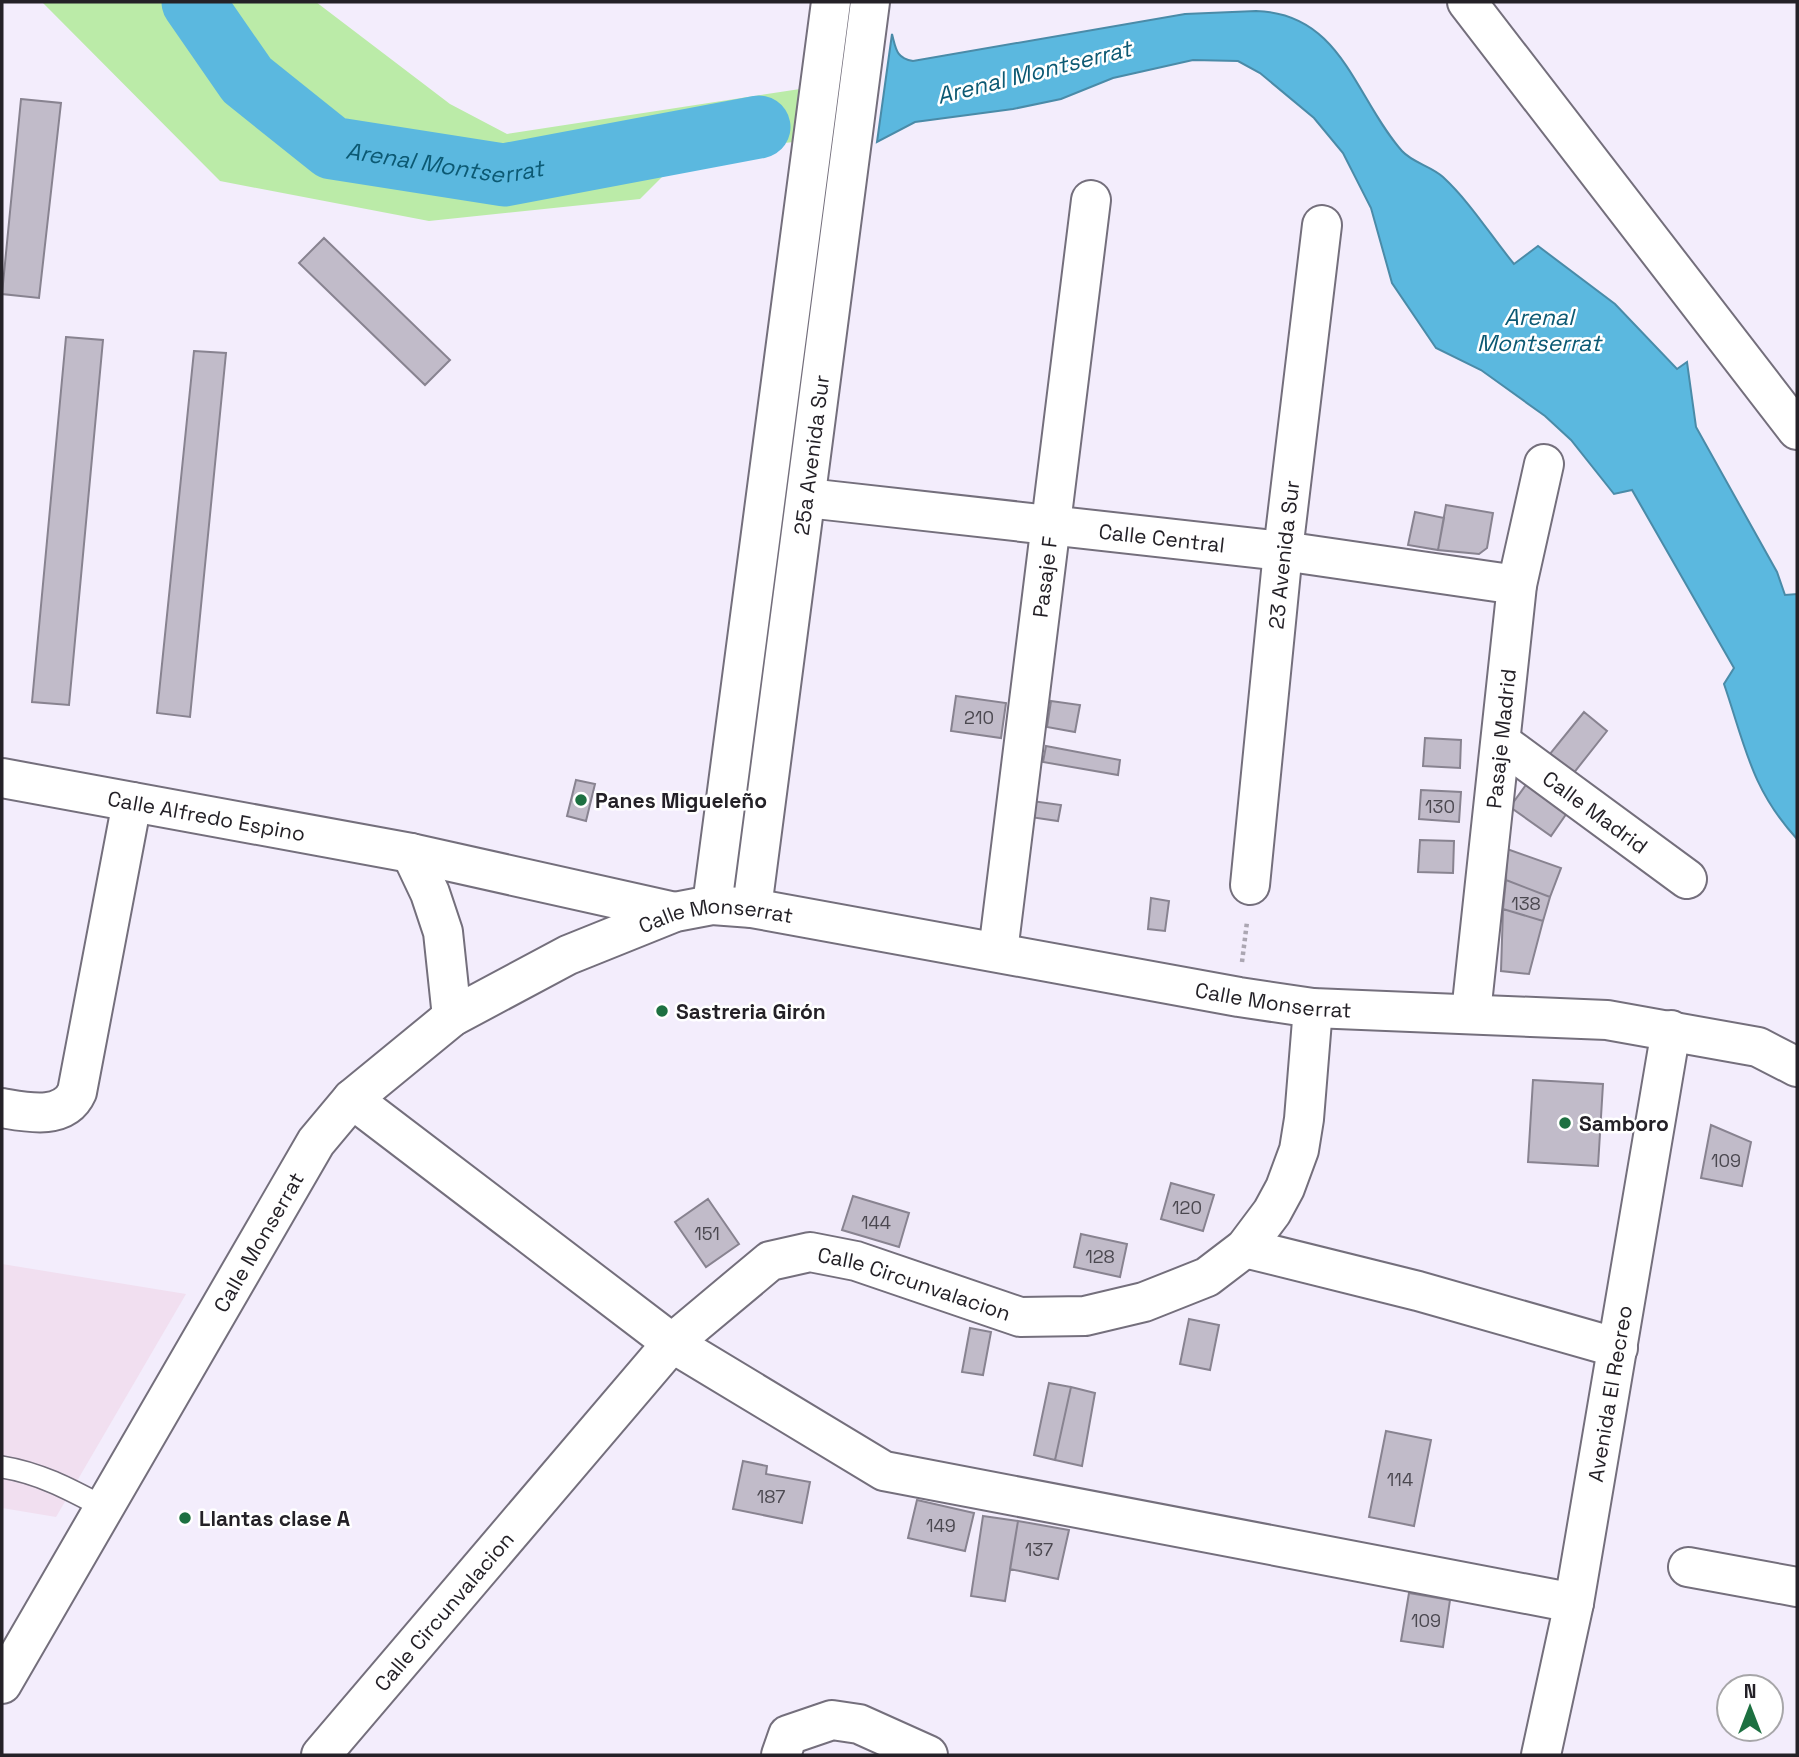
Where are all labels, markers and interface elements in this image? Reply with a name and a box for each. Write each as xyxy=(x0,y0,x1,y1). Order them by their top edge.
water label: Arenal Montserrat xyxy=(934,33,1137,111)
water label: Arenal Montserrat xyxy=(344,135,548,190)
water label: Arenal Montserrat xyxy=(1477,302,1604,358)
street label: 25a Avenida Sur xyxy=(787,373,835,537)
street label: 23 Avenida Sur xyxy=(1262,479,1305,630)
street label: Calle Central xyxy=(1097,517,1226,558)
street label: Pasaje F xyxy=(1026,535,1063,619)
street label: Pasaje Madrid xyxy=(1480,667,1521,810)
house number: 210 xyxy=(964,706,994,729)
street label: Calle Madrid xyxy=(1538,764,1653,859)
street label: Calle Alfredo Espino xyxy=(106,784,308,847)
place label: Panes Migueleño xyxy=(595,787,767,814)
marker: Panes Migueleño xyxy=(573,792,589,808)
house number: 130 xyxy=(1425,795,1455,818)
street label: Calle Monserrat xyxy=(634,891,795,939)
house number: 138 xyxy=(1511,892,1541,915)
street label: Calle Monserrat xyxy=(1193,976,1352,1023)
place label: Sastreria Girón xyxy=(676,998,826,1025)
marker: Sastreria Girón xyxy=(654,1003,670,1019)
place label: Samboro xyxy=(1579,1110,1669,1137)
marker: Samboro xyxy=(1557,1115,1573,1131)
house number: 109 xyxy=(1711,1149,1741,1172)
street label: Calle Monserrat xyxy=(207,1167,309,1317)
house number: 120 xyxy=(1172,1196,1202,1219)
house number: 144 xyxy=(861,1211,891,1234)
house number: 151 xyxy=(694,1222,720,1245)
street label: Calle Circunvalacion xyxy=(815,1240,1014,1326)
house number: 128 xyxy=(1085,1245,1115,1268)
street label: Avenida El Recreo xyxy=(1581,1303,1638,1484)
house number: 114 xyxy=(1387,1468,1413,1491)
house number: 187 xyxy=(757,1485,785,1508)
place label: Llantas clase A xyxy=(199,1505,350,1532)
marker: Llantas clase A xyxy=(177,1510,193,1526)
house number: 149 xyxy=(926,1514,956,1537)
street label: Calle Circunvalacion xyxy=(368,1526,519,1697)
house number: 137 xyxy=(1025,1538,1053,1561)
house number: 109 xyxy=(1411,1609,1441,1632)
north arrow xyxy=(1715,1673,1785,1743)
text: N xyxy=(1744,1679,1756,1704)

